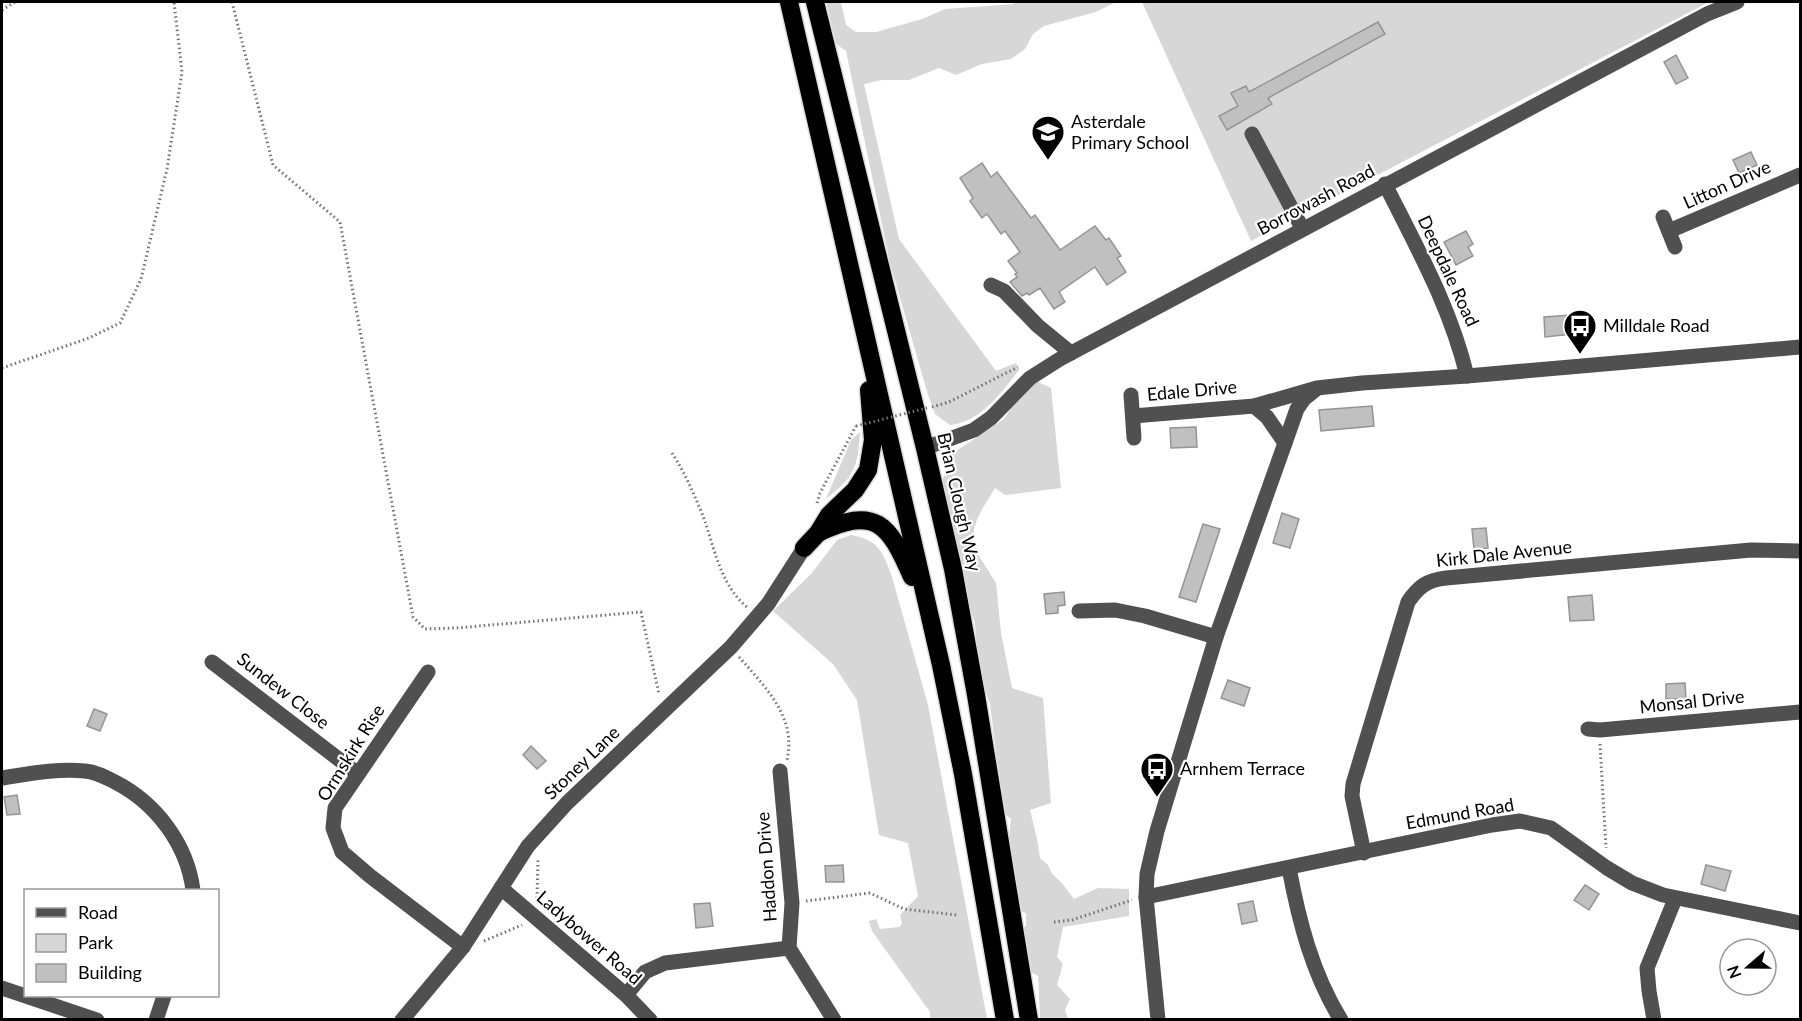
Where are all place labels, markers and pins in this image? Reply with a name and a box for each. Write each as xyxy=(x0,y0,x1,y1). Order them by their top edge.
place label: Asterdale Primary School xyxy=(1071,110,1189,153)
school or university icon: Asterdale Primary School xyxy=(1030,114,1066,161)
bus stop icon: Milldale Road xyxy=(1562,308,1598,355)
place label: Milldale Road xyxy=(1603,314,1710,336)
bus stop icon: Arnhem Terrace xyxy=(1139,751,1175,798)
place label: Arnhem Terrace xyxy=(1180,757,1305,779)

